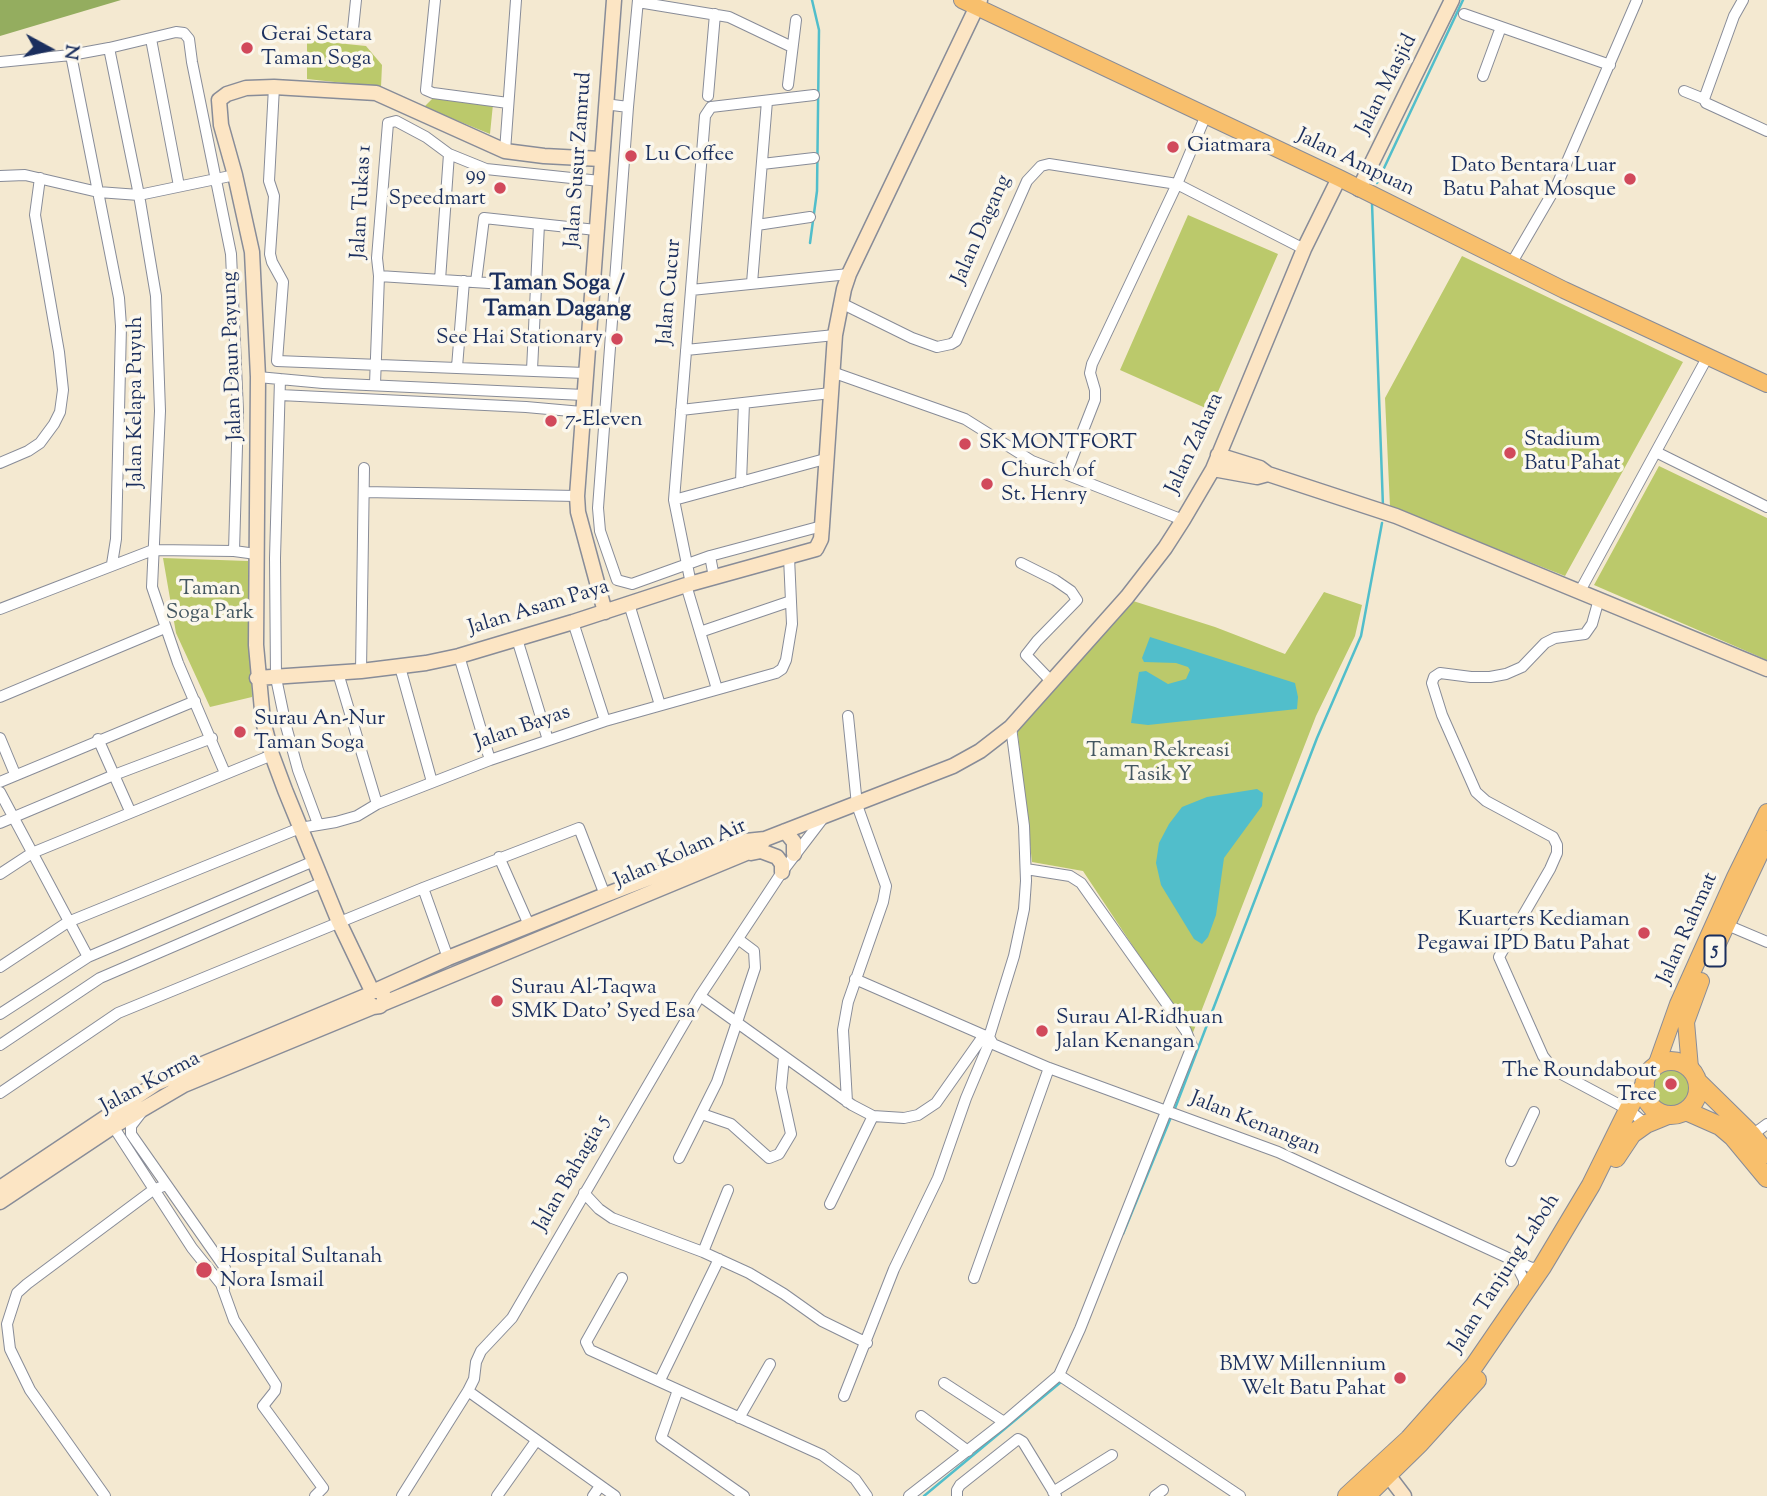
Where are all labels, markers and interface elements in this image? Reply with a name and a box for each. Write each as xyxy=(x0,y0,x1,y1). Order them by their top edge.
north arrow xyxy=(14,14,84,84)
place label: Gerai Setara Taman Soga xyxy=(261,23,372,73)
street label: Jalan Masjid xyxy=(1352,31,1424,139)
marker: Gerai Setara Taman Soga xyxy=(239,40,255,56)
text: N xyxy=(56,43,85,61)
street label: Jalan Susur Zamrud xyxy=(561,71,599,249)
street label: Jalan Ampuan xyxy=(1292,125,1418,203)
place label: Giatmara xyxy=(1187,134,1271,160)
marker: Giatmara xyxy=(1165,139,1181,155)
place label: Lu Coffee xyxy=(645,143,734,169)
street label: Jalan Tukas 1 xyxy=(347,144,379,260)
marker: Lu Coffee xyxy=(623,148,639,164)
place label: Dato Bentara Luar Batu Pahat Mosque xyxy=(1443,154,1616,204)
place label: 99 Speedmart xyxy=(389,163,486,213)
marker: Dato Bentara Luar Batu Pahat Mosque xyxy=(1622,171,1638,187)
street label: Jalan Dagang xyxy=(948,172,1018,288)
marker: 99 Speedmart xyxy=(492,180,508,196)
street label: Jalan Cucur xyxy=(654,238,688,346)
street label: Jalan Daun Payung xyxy=(218,271,250,441)
district label: Taman Soga / Taman Dagang xyxy=(483,271,631,325)
street label: Jalan Kelapa Puyuh xyxy=(124,316,150,488)
place label: See Hai Stationary xyxy=(436,326,603,352)
marker: See Hai Stationary xyxy=(609,331,625,347)
street label: Jalan Zahara xyxy=(1162,389,1230,499)
place label: 7-Eleven xyxy=(565,408,643,434)
marker: 7-Eleven xyxy=(543,413,559,429)
place label: Stadium Batu Pahat xyxy=(1524,428,1621,478)
place label: SK MONTFORT xyxy=(979,431,1137,457)
marker: SK MONTFORT xyxy=(957,436,973,452)
marker: Stadium Batu Pahat xyxy=(1502,445,1518,461)
place label: Church of St. Henry xyxy=(1001,459,1095,509)
marker: Church of St. Henry xyxy=(979,476,995,492)
street label: Jalan Asam Paya xyxy=(465,576,613,642)
park label: Taman Soga Park xyxy=(166,577,254,627)
street label: Jalan Bayas xyxy=(472,701,574,757)
place label: Surau An-Nur Taman Soga xyxy=(254,707,385,757)
marker: Surau An-Nur Taman Soga xyxy=(232,724,248,740)
park label: Taman Rekreasi Tasik Y xyxy=(1086,739,1230,789)
street label: Jalan Kolam Air xyxy=(611,815,751,895)
street label: Jalan Rahmat xyxy=(1653,869,1725,989)
place label: Kuarters Kediaman Pegawai IPD Batu Pahat xyxy=(1417,908,1630,958)
marker: Kuarters Kediaman Pegawai IPD Batu Pahat xyxy=(1636,925,1652,941)
road number: 5 xyxy=(1704,936,1726,967)
place label: Surau Al-Taqwa SMK Dato’ Syed Esa xyxy=(511,976,696,1026)
marker: Surau Al-Taqwa SMK Dato’ Syed Esa xyxy=(489,993,505,1009)
place label: Surau Al-Ridhuan Jalan Kenangan xyxy=(1056,1006,1223,1056)
marker: Surau Al-Ridhuan Jalan Kenangan xyxy=(1034,1023,1050,1039)
street label: Jalan Korma xyxy=(97,1047,205,1121)
place label: The Roundabout Tree xyxy=(1502,1059,1657,1109)
marker: The Roundabout Tree xyxy=(1663,1076,1679,1092)
street label: Jalan Kenangan xyxy=(1186,1087,1324,1163)
street label: Jalan Bahagia 5 xyxy=(529,1111,617,1237)
street label: Jalan Tanjung Laboh xyxy=(1445,1190,1567,1358)
place label: Hospital Sultanah Nora Ismail xyxy=(220,1245,383,1295)
marker: Hospital Sultanah Nora Ismail xyxy=(194,1260,214,1280)
place label: BMW Millennium Welt Batu Pahat xyxy=(1219,1353,1386,1403)
marker: BMW Millennium Welt Batu Pahat xyxy=(1392,1370,1408,1386)

